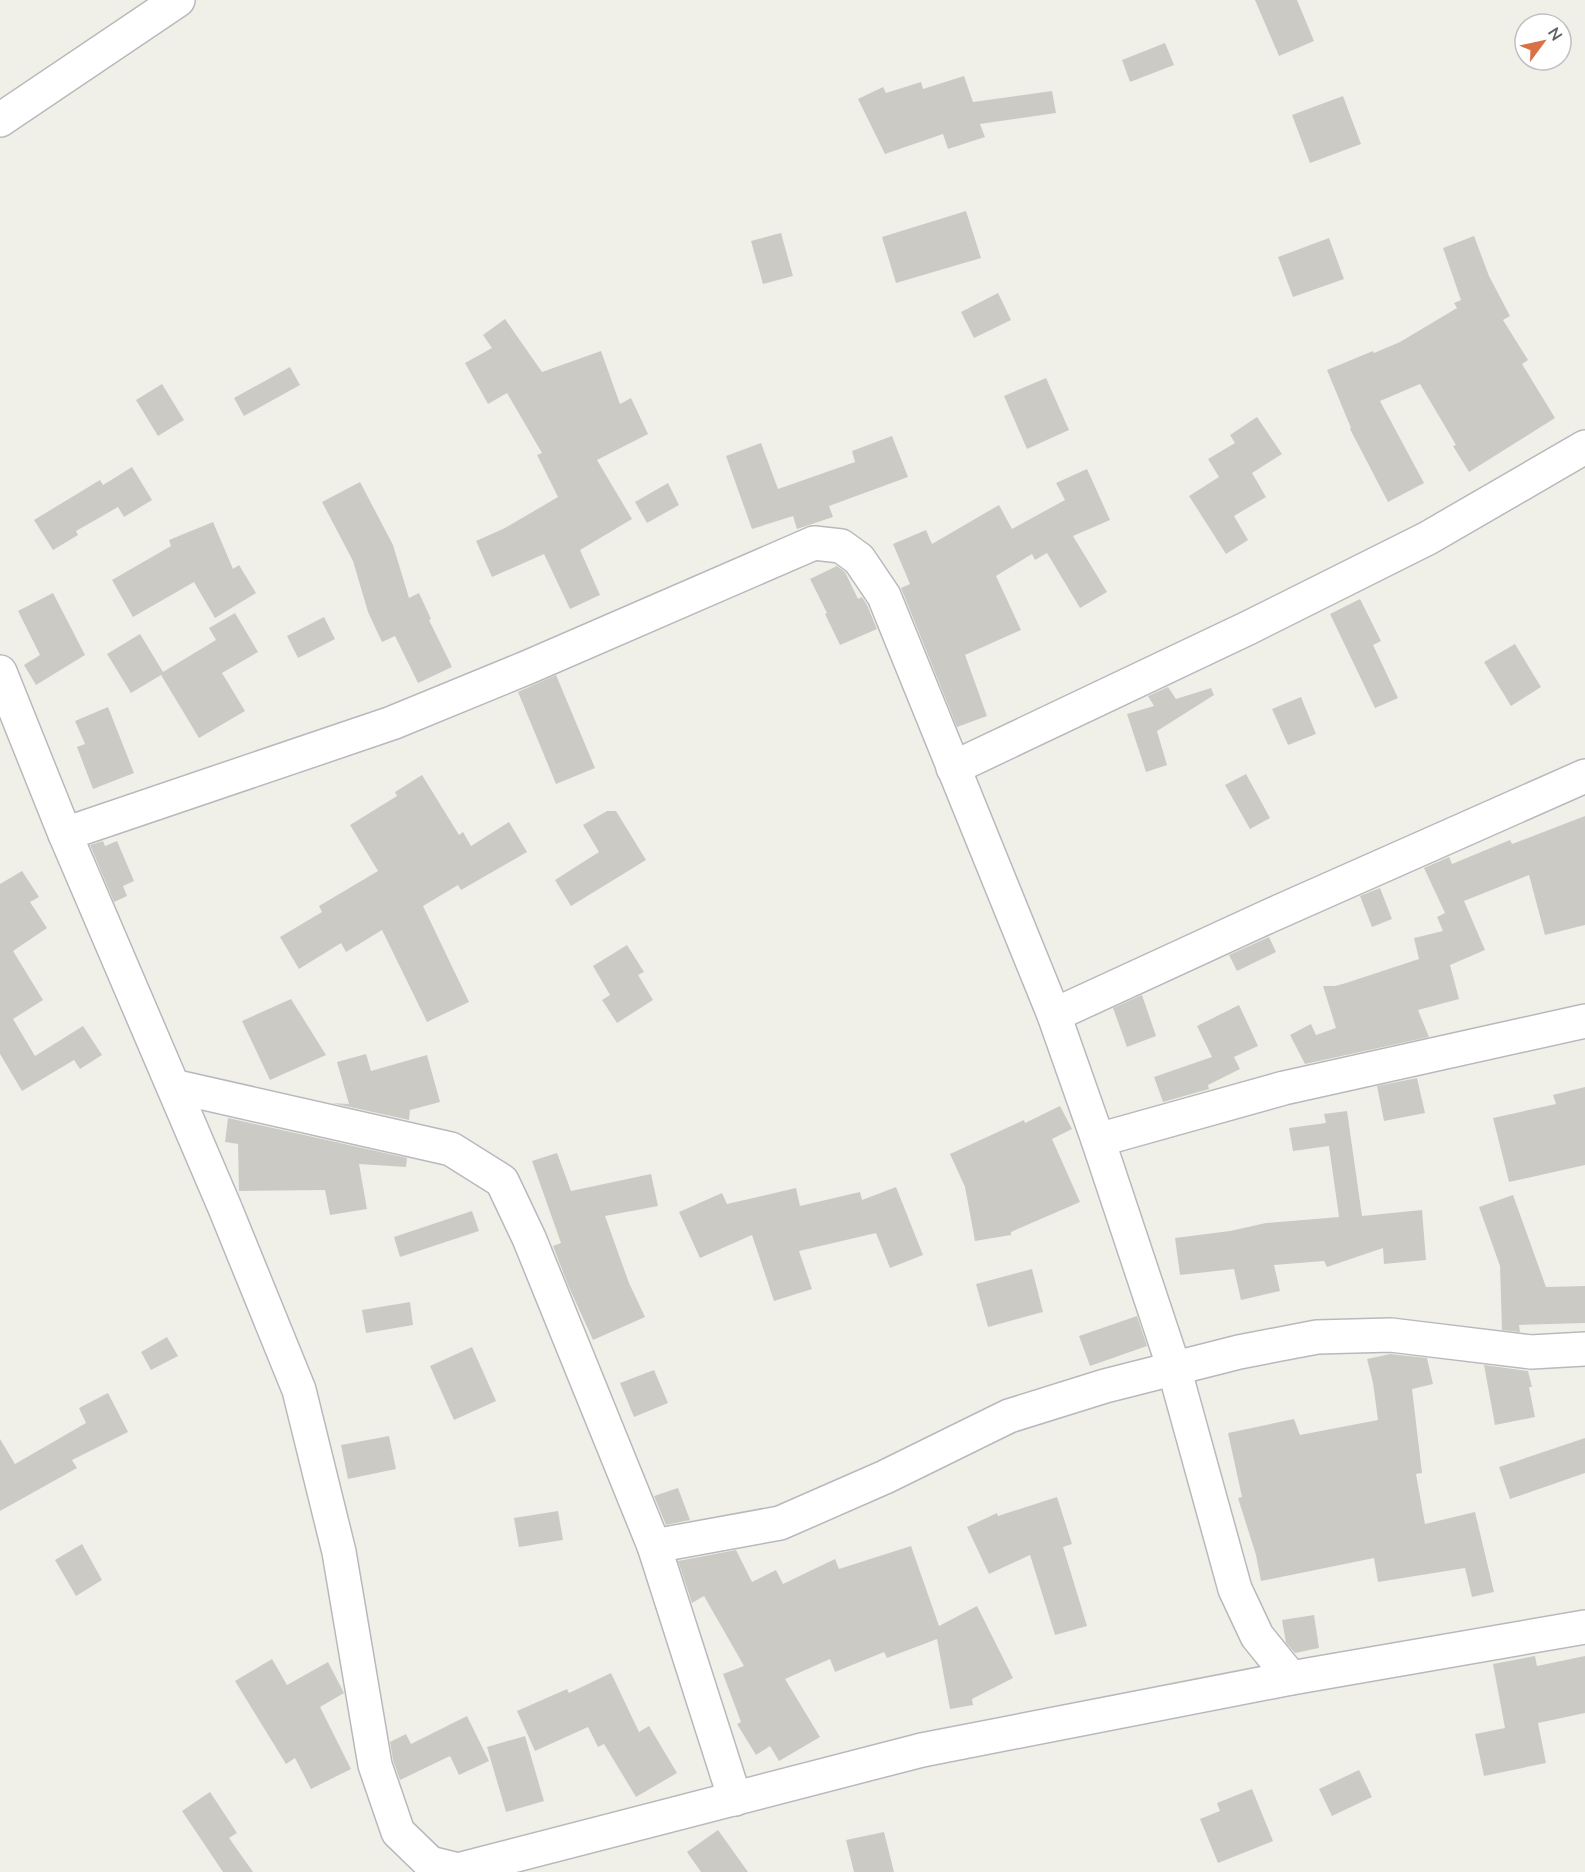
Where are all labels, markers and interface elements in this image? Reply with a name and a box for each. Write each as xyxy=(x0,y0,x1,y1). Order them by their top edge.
north arrow xyxy=(1513,12,1573,72)
text: N xyxy=(1542,23,1567,45)

